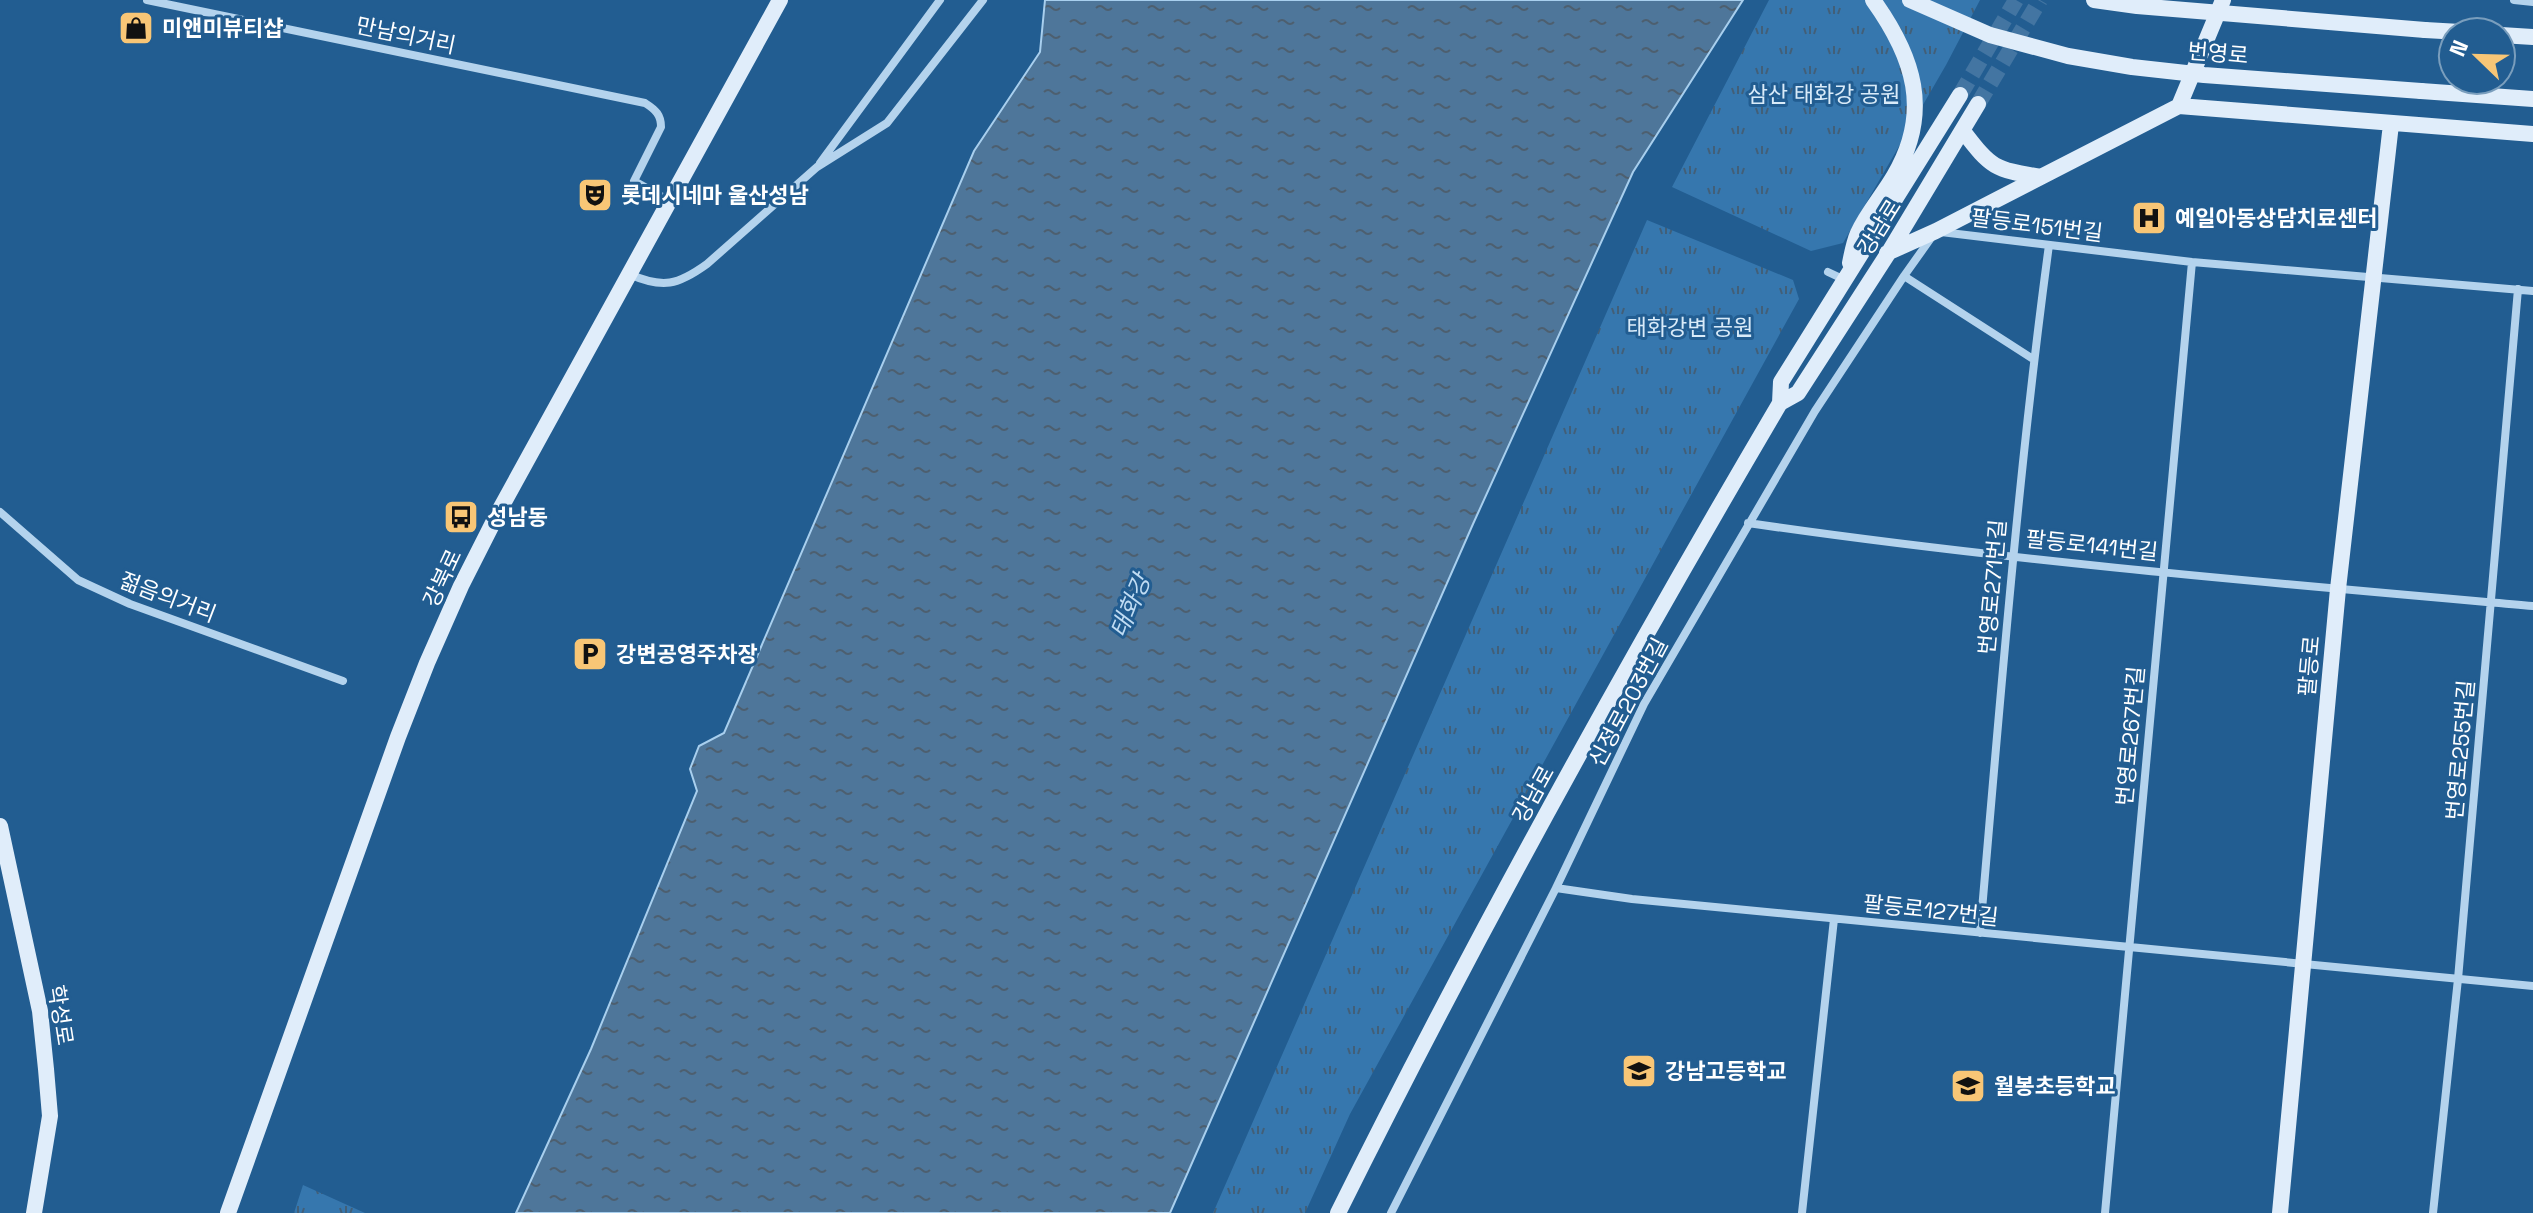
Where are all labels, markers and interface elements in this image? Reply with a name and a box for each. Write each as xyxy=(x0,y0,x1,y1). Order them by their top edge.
shop icon: 미앤미뷰티샵 xyxy=(117,9,155,47)
street label: 만남의거리 xyxy=(354,11,458,59)
place label: 미앤미뷰티샵 xyxy=(162,14,283,42)
north arrow xyxy=(2437,16,2517,96)
street label: 번영로 xyxy=(2187,36,2249,70)
text: N xyxy=(2443,36,2474,60)
park label: 삼산 태화강 공원 xyxy=(1748,80,1901,108)
theatre icon: 롯데시네마 울산성남 xyxy=(576,176,614,214)
place label: 롯데시네마 울산성남 xyxy=(621,181,809,209)
street label: 강남로 xyxy=(1851,194,1907,260)
hospital icon: 예일아동상담치료센터 xyxy=(2130,199,2168,237)
street label: 팔등로151번길 xyxy=(1970,203,2104,247)
place label: 예일아동상담치료센터 xyxy=(2175,204,2377,232)
park label: 태화강변 공원 xyxy=(1626,313,1754,341)
bus stop icon: 성남동 xyxy=(442,498,480,536)
place label: 성남동 xyxy=(487,503,548,531)
street label: 번영로271번길 xyxy=(1972,518,2012,656)
street label: 팔등로141번길 xyxy=(2024,524,2160,566)
street label: 강북로 xyxy=(416,545,468,611)
street label: 젊음의거리 xyxy=(116,566,220,628)
water label: 태화강 xyxy=(1103,567,1158,643)
street label: 신정로203번길 xyxy=(1582,633,1674,771)
parking icon: 강변공영주차장 xyxy=(571,635,609,673)
street label: 팔등로 xyxy=(2292,635,2326,697)
place label: 강변공영주차장 xyxy=(616,640,758,668)
street label: 번영로267번길 xyxy=(2110,665,2150,807)
street label: 번영로255번길 xyxy=(2440,679,2480,821)
street label: 강남로 xyxy=(1506,761,1560,827)
street label: 팔등로127번길 xyxy=(1862,889,2000,931)
street label: 학성로 xyxy=(42,983,80,1047)
school or university icon: 강남고등학교 xyxy=(1620,1052,1658,1090)
place label: 강남고등학교 xyxy=(1665,1057,1786,1085)
school or university icon: 월봉초등학교 xyxy=(1949,1067,1987,1105)
place label: 월봉초등학교 xyxy=(1994,1072,2115,1100)

